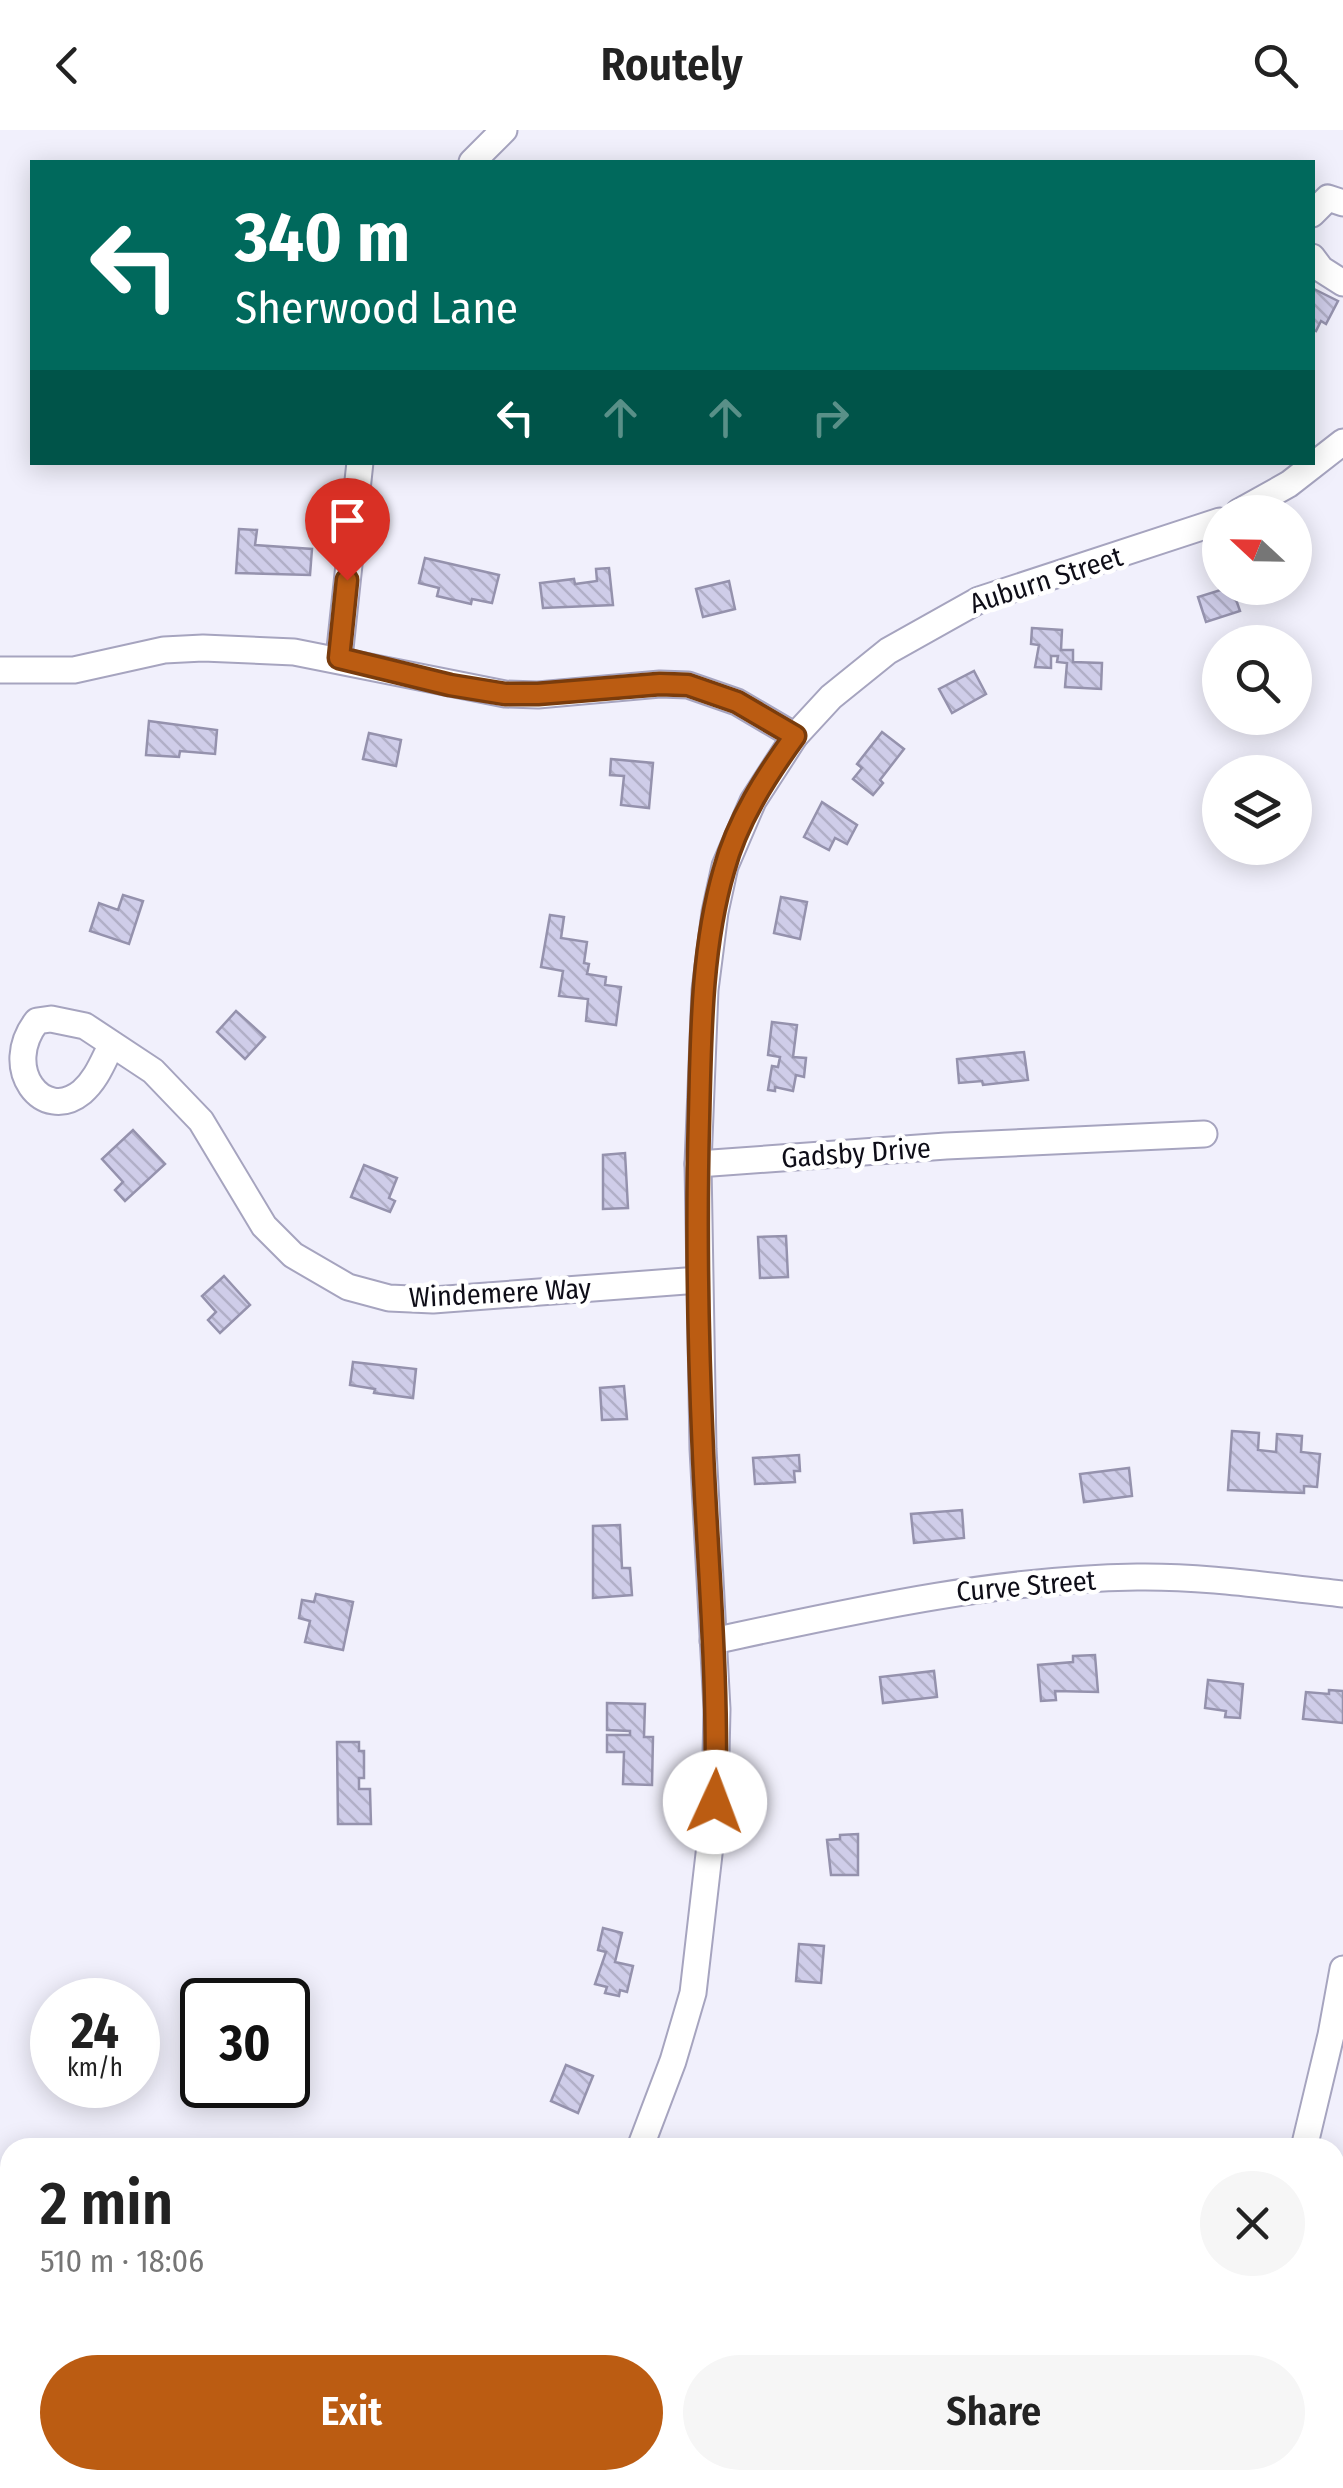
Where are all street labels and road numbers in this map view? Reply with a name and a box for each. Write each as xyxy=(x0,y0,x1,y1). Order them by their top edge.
street label: Auburn Street xyxy=(965,539,1127,620)
street label: Gadsby Drive xyxy=(780,1131,932,1175)
street label: Windemere Way xyxy=(408,1272,592,1314)
street label: Curve Street xyxy=(955,1563,1098,1609)

